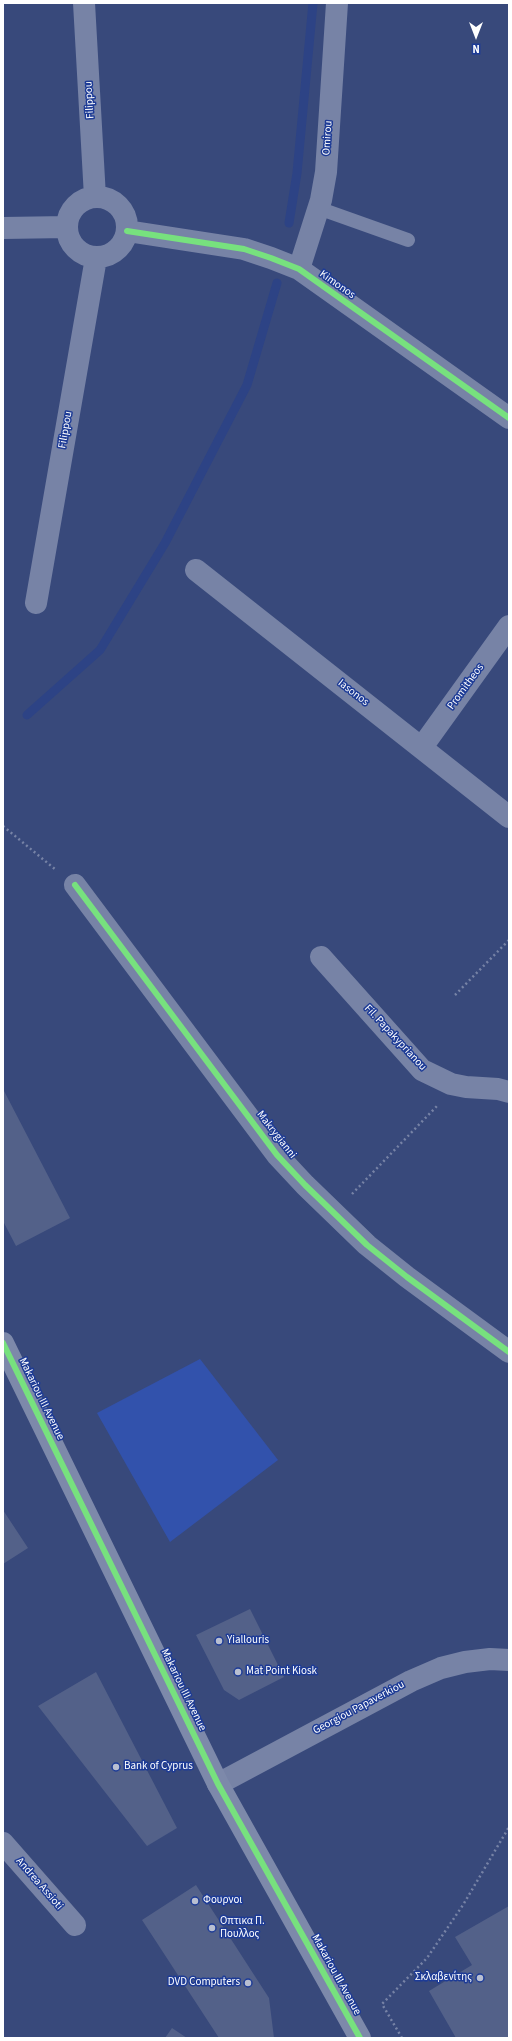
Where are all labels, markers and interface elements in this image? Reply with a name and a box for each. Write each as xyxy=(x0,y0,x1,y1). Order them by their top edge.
north arrow xyxy=(456,16,496,56)
text: N xyxy=(472,41,480,56)
street label: Filippou xyxy=(82,81,98,119)
street label: Omirou xyxy=(320,120,336,156)
street label: Kimonos xyxy=(317,268,357,302)
street label: Filippou xyxy=(56,410,76,450)
street label: Promitheos xyxy=(445,662,487,712)
street label: Iasonos xyxy=(335,677,371,709)
street label: Fil. Papakyprianou xyxy=(361,1002,429,1074)
street label: Makrygianni xyxy=(253,1109,299,1161)
street label: Makariou III Avenue xyxy=(15,1356,67,1442)
place label: Yiallouris xyxy=(227,1634,269,1648)
marker: Yiallouris xyxy=(214,1636,224,1646)
street label: Makariou III Avenue xyxy=(157,1647,209,1733)
place label: Mat Point Kiosk xyxy=(246,1665,317,1679)
marker: Mat Point Kiosk xyxy=(233,1667,243,1677)
street label: Georgiou Papaverkiou xyxy=(311,1678,407,1738)
place label: Bank of Cyprus xyxy=(124,1760,193,1774)
marker: Bank of Cyprus xyxy=(111,1762,121,1772)
street label: Andrea Assioti xyxy=(13,1855,65,1913)
place label: Φουρνοι xyxy=(203,1894,242,1908)
marker: Φουρνοι xyxy=(190,1896,200,1906)
place label: Οπτικα Π. Πουλλος xyxy=(220,1915,265,1941)
marker: Οπτικα Π. Πουλλος xyxy=(207,1923,217,1933)
street label: Makariou III Avenue xyxy=(308,1932,364,2018)
place label: Σκλαβενίτης xyxy=(415,1971,472,1985)
marker: Σκλαβενίτης xyxy=(475,1973,485,1983)
place label: DVD Computers xyxy=(168,1976,240,1990)
marker: DVD Computers xyxy=(243,1978,253,1988)

